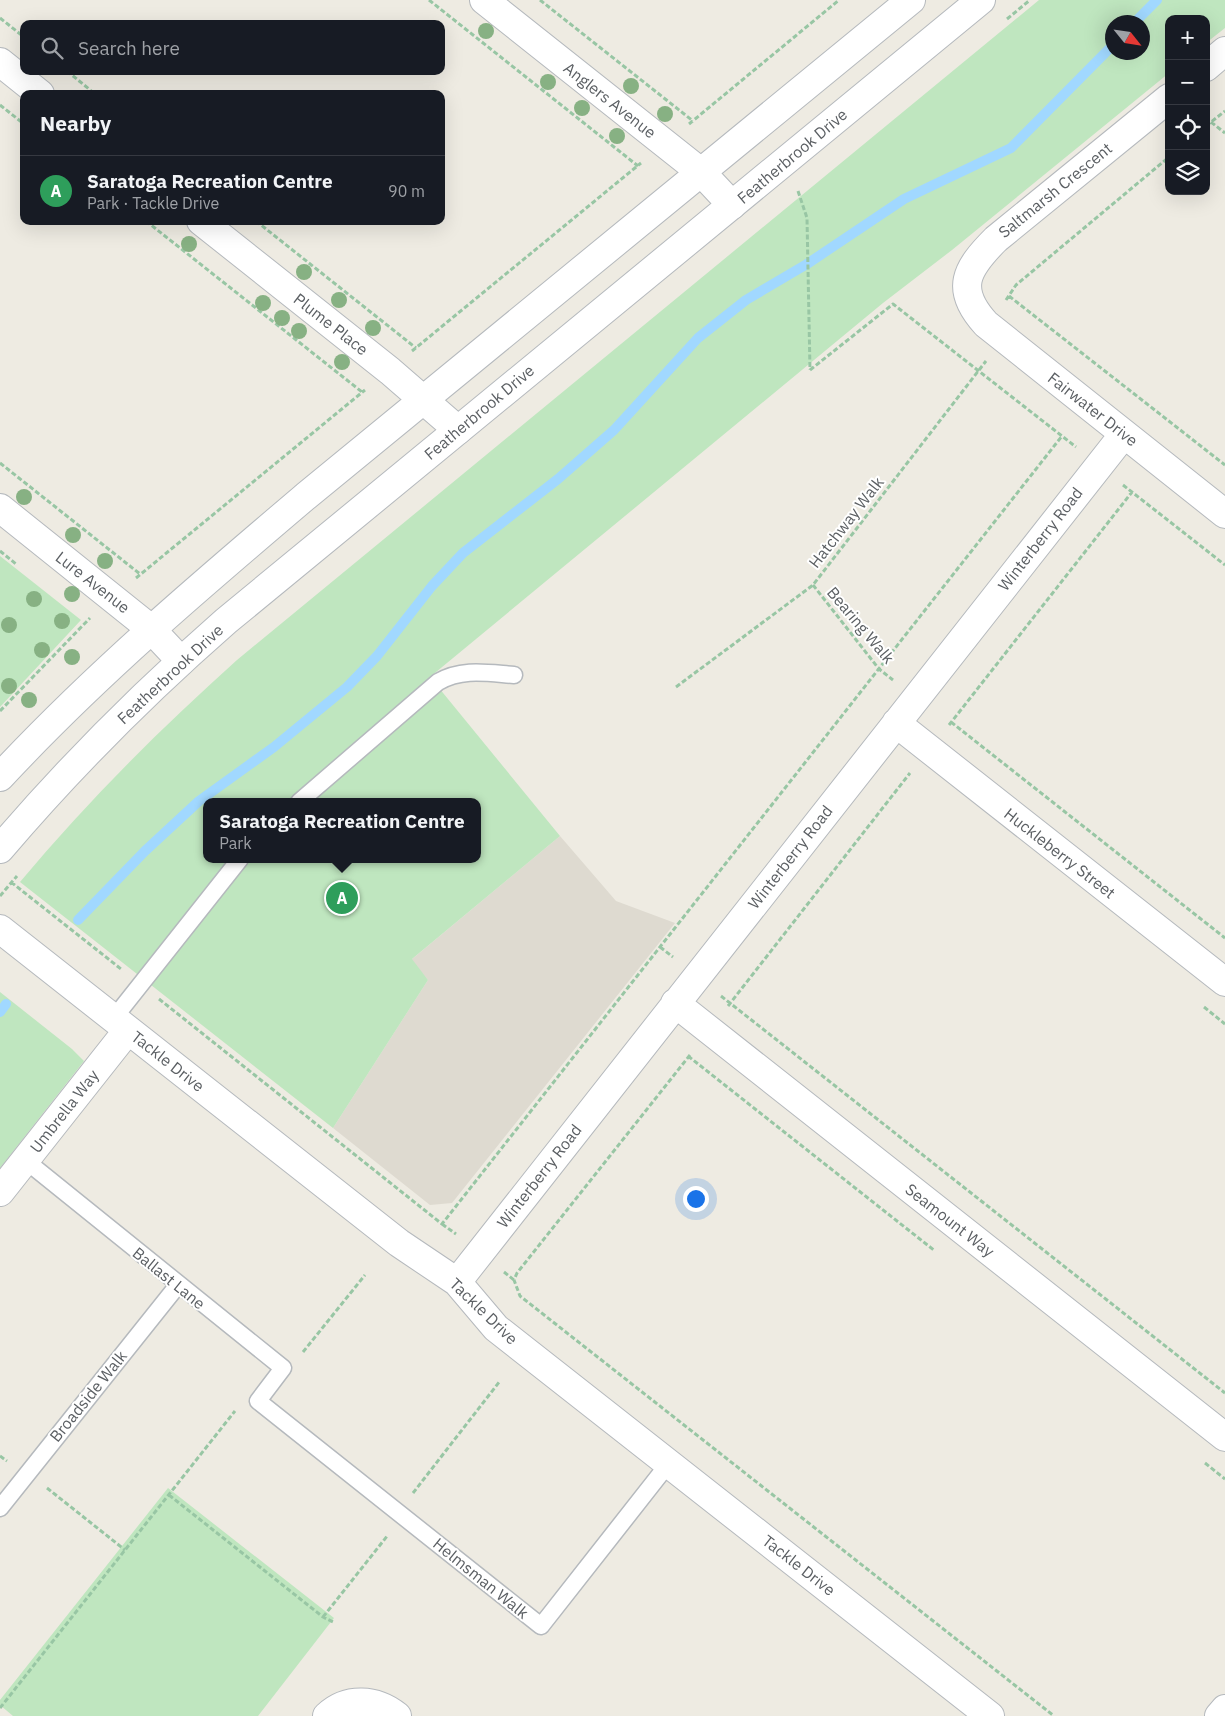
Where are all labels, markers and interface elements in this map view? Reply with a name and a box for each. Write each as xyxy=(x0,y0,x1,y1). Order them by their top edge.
north arrow xyxy=(1105,15,1150,60)
map controls xyxy=(1165,15,1210,195)
button: + xyxy=(1165,15,1210,60)
search box xyxy=(20,20,445,75)
icon: search xyxy=(38,34,66,62)
text: Search here xyxy=(78,36,180,60)
street label: Anglers Avenue xyxy=(560,58,660,142)
button: − xyxy=(1165,60,1210,105)
street label: Featherbrook Drive xyxy=(733,104,851,208)
button: locate xyxy=(1165,105,1210,150)
text: Nearby xyxy=(40,109,111,137)
street label: Saltmarsh Crescent xyxy=(994,138,1116,242)
button: layers xyxy=(1165,150,1210,195)
text: Saratoga Recreation Centre xyxy=(87,169,333,193)
text: A xyxy=(51,181,61,201)
text: 90 m xyxy=(388,181,425,201)
text: Park · Tackle Drive xyxy=(87,193,219,213)
street label: Plume Place xyxy=(290,289,372,359)
street label: Featherbrook Drive xyxy=(420,360,538,464)
street label: Fairwater Drive xyxy=(1044,368,1142,450)
street label: Hatchway Walk xyxy=(804,472,888,572)
street label: Winterberry Road xyxy=(993,483,1087,595)
street label: Lure Avenue xyxy=(52,547,134,617)
street label: Bearing Walk xyxy=(823,582,899,668)
street label: Featherbrook Drive xyxy=(113,620,227,728)
popup xyxy=(203,798,481,863)
street label: Winterberry Road xyxy=(743,801,837,913)
street label: Huckleberry Street xyxy=(1000,803,1120,903)
text: Saratoga Recreation Centre xyxy=(219,809,465,833)
text: Park xyxy=(219,833,252,853)
pin: A xyxy=(326,879,358,917)
street label: Tackle Drive xyxy=(128,1026,209,1096)
street label: Umbrella Way xyxy=(25,1065,103,1157)
street label: Winterberry Road xyxy=(492,1120,586,1232)
street label: Seamount Way xyxy=(901,1179,999,1261)
your location xyxy=(683,1186,709,1212)
street label: Ballast Lane xyxy=(129,1243,210,1313)
street label: Tackle Drive xyxy=(446,1274,522,1349)
street label: Broadside Walk xyxy=(45,1346,131,1446)
street label: Tackle Drive xyxy=(759,1530,840,1600)
street label: Helmsman Walk xyxy=(429,1533,533,1623)

